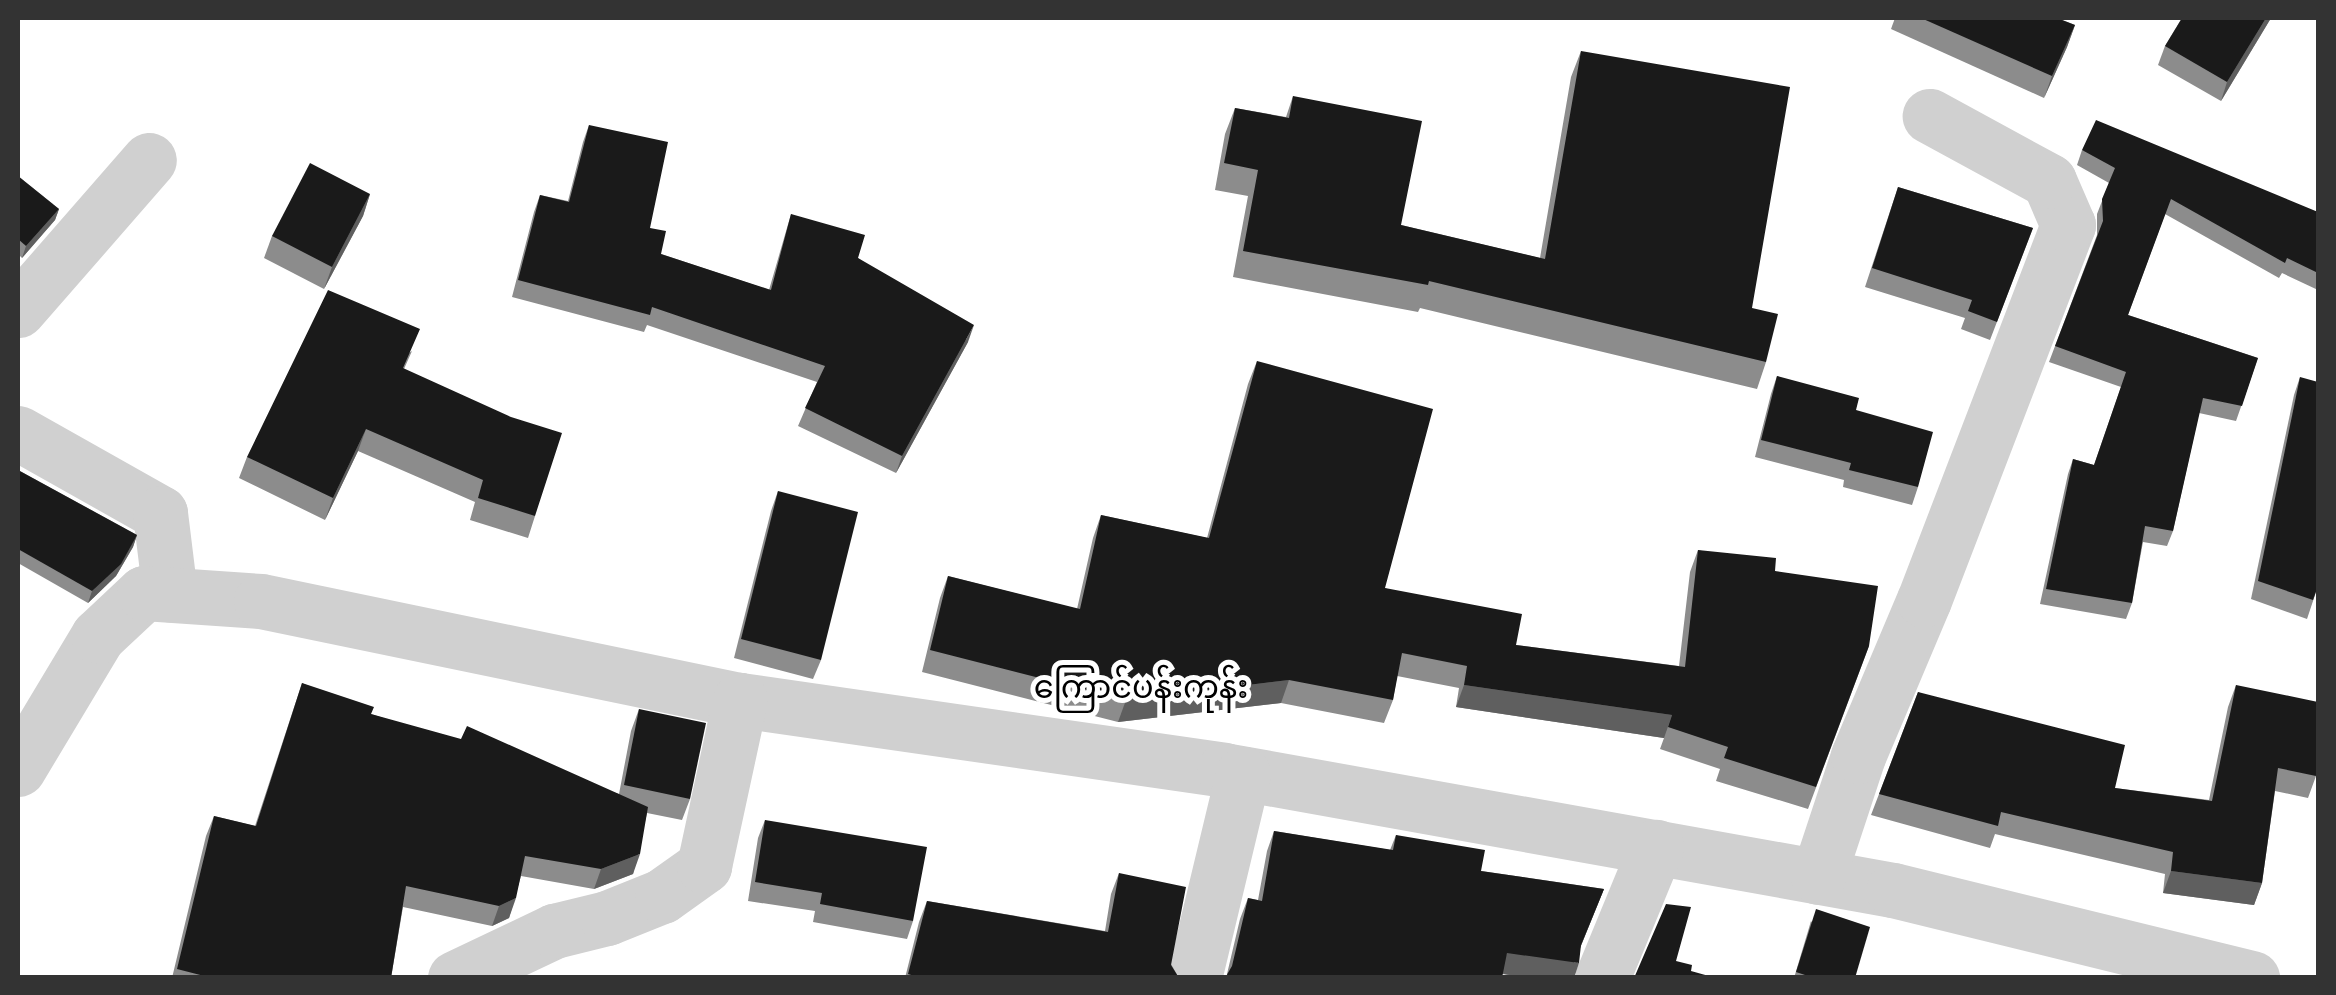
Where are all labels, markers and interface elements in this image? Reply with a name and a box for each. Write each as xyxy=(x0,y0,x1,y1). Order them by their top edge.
district label: ကြောင်ပန်းကုန်း xyxy=(1034,668,1248,706)

